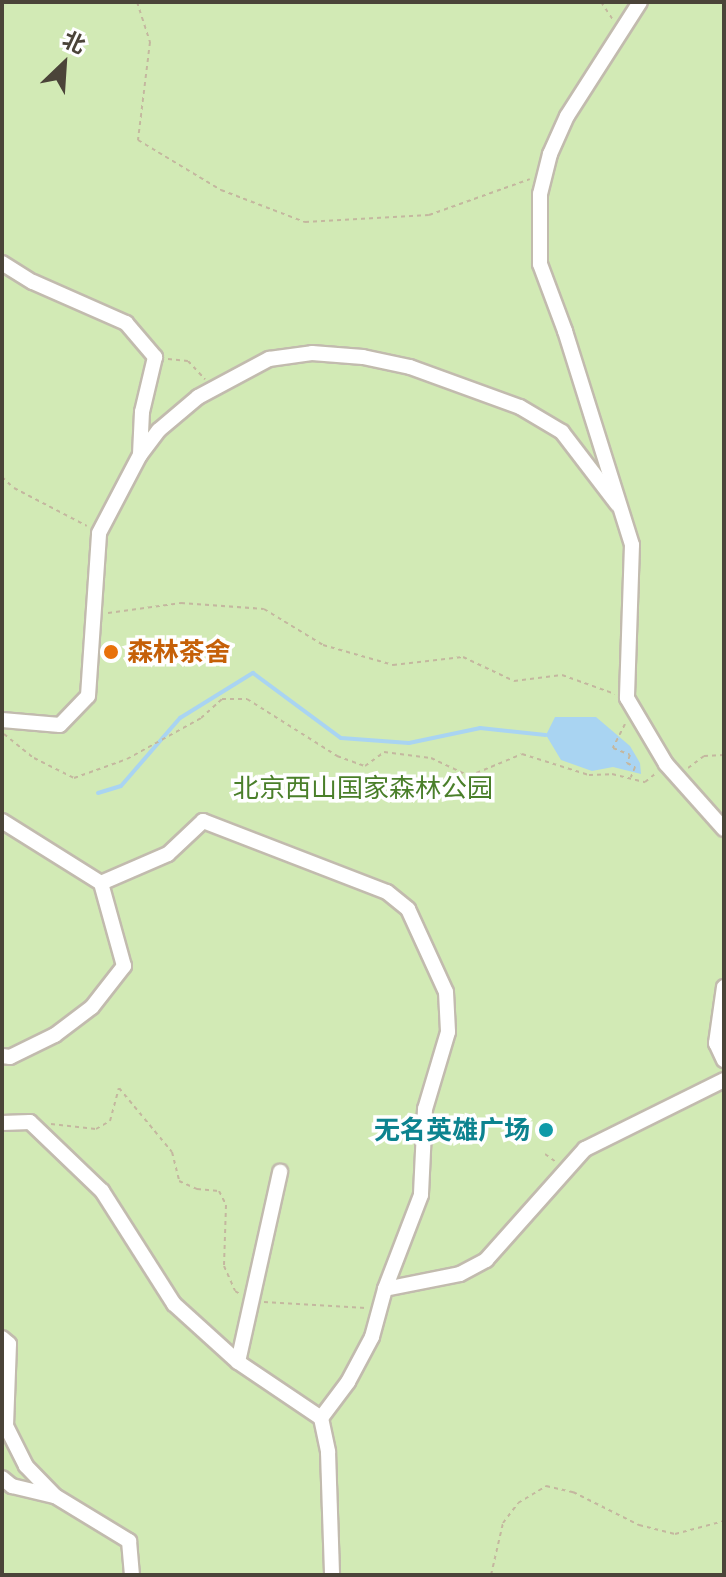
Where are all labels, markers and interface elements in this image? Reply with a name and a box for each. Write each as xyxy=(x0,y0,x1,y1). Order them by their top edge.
north arrow xyxy=(24,24,104,104)
text: 北 xyxy=(59,25,90,59)
place label: 森林茶舍 xyxy=(127,636,231,668)
marker: 森林茶舍 xyxy=(102,643,120,661)
park label: 北京西山国家森林公园 xyxy=(233,772,493,804)
place label: 无名英雄广场 xyxy=(374,1114,530,1146)
marker: 无名英雄广场 xyxy=(537,1121,555,1139)

